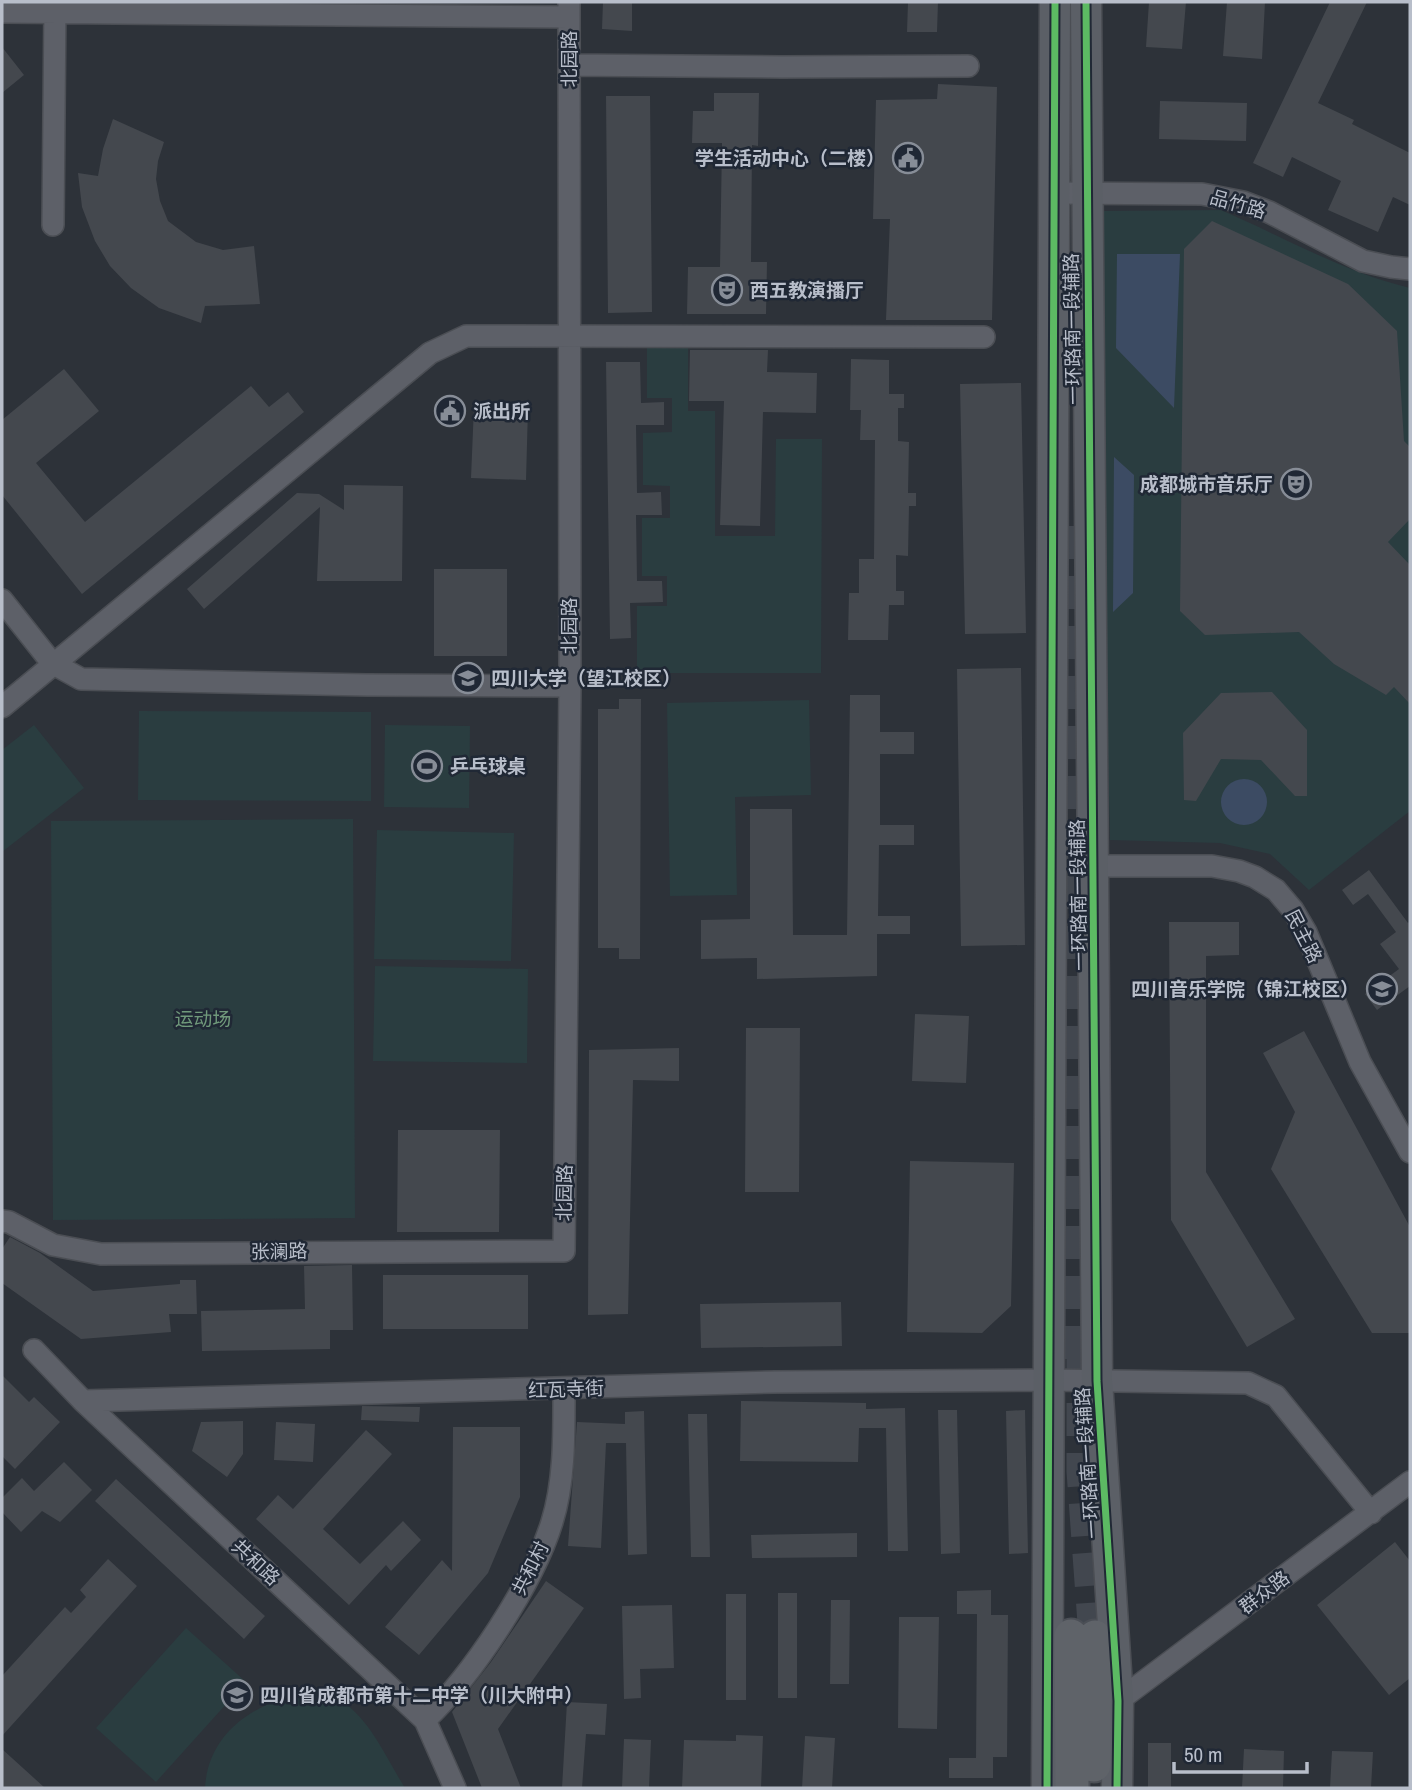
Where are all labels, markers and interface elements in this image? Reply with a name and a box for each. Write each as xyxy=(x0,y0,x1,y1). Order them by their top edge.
street label: 北园路 xyxy=(556,30,582,88)
public building icon: 学生活动中心（二楼） xyxy=(891,141,925,175)
place label: 学生活动中心（二楼） xyxy=(695,145,885,171)
street label: 品竹路 xyxy=(1207,184,1269,224)
street label: 一环路南一段辅路 xyxy=(1058,253,1086,405)
theatre icon: 西五教演播厅 xyxy=(710,273,744,307)
place label: 西五教演播厅 xyxy=(750,277,864,303)
public building icon: 派出所 xyxy=(433,394,467,428)
place label: 派出所 xyxy=(473,398,530,424)
theatre icon: 成都城市音乐厅 xyxy=(1279,467,1313,501)
place label: 成都城市音乐厅 xyxy=(1140,471,1273,497)
street label: 北园路 xyxy=(556,597,582,655)
school or university icon: 四川大学（望江校区） xyxy=(451,661,485,695)
place label: 四川大学（望江校区） xyxy=(491,665,681,691)
sports icon: 乒乓球桌 xyxy=(410,749,444,783)
place label: 乒乓球桌 xyxy=(450,753,526,779)
street label: 一环路南一段辅路 xyxy=(1064,819,1092,971)
street label: 民主路 xyxy=(1279,905,1329,967)
school or university icon: 四川音乐学院（锦江校区） xyxy=(1365,972,1399,1006)
place label: 四川音乐学院（锦江校区） xyxy=(1131,976,1359,1002)
park label: 运动场 xyxy=(174,1006,232,1032)
street label: 北园路 xyxy=(551,1164,577,1222)
street label: 张澜路 xyxy=(250,1238,308,1264)
street label: 红瓦寺街 xyxy=(528,1375,604,1403)
street label: 一环路南一段辅路 xyxy=(1069,1386,1105,1540)
street label: 共和路 xyxy=(226,1533,286,1591)
street label: 共和村 xyxy=(505,1537,555,1599)
street label: 群众路 xyxy=(1233,1564,1295,1620)
school or university icon: 四川省成都市第十二中学（川大附中） xyxy=(220,1678,254,1712)
place label: 四川省成都市第十二中学（川大附中） xyxy=(260,1682,583,1708)
scale bar xyxy=(1174,1730,1307,1774)
text: 50 m xyxy=(1184,1740,1222,1769)

